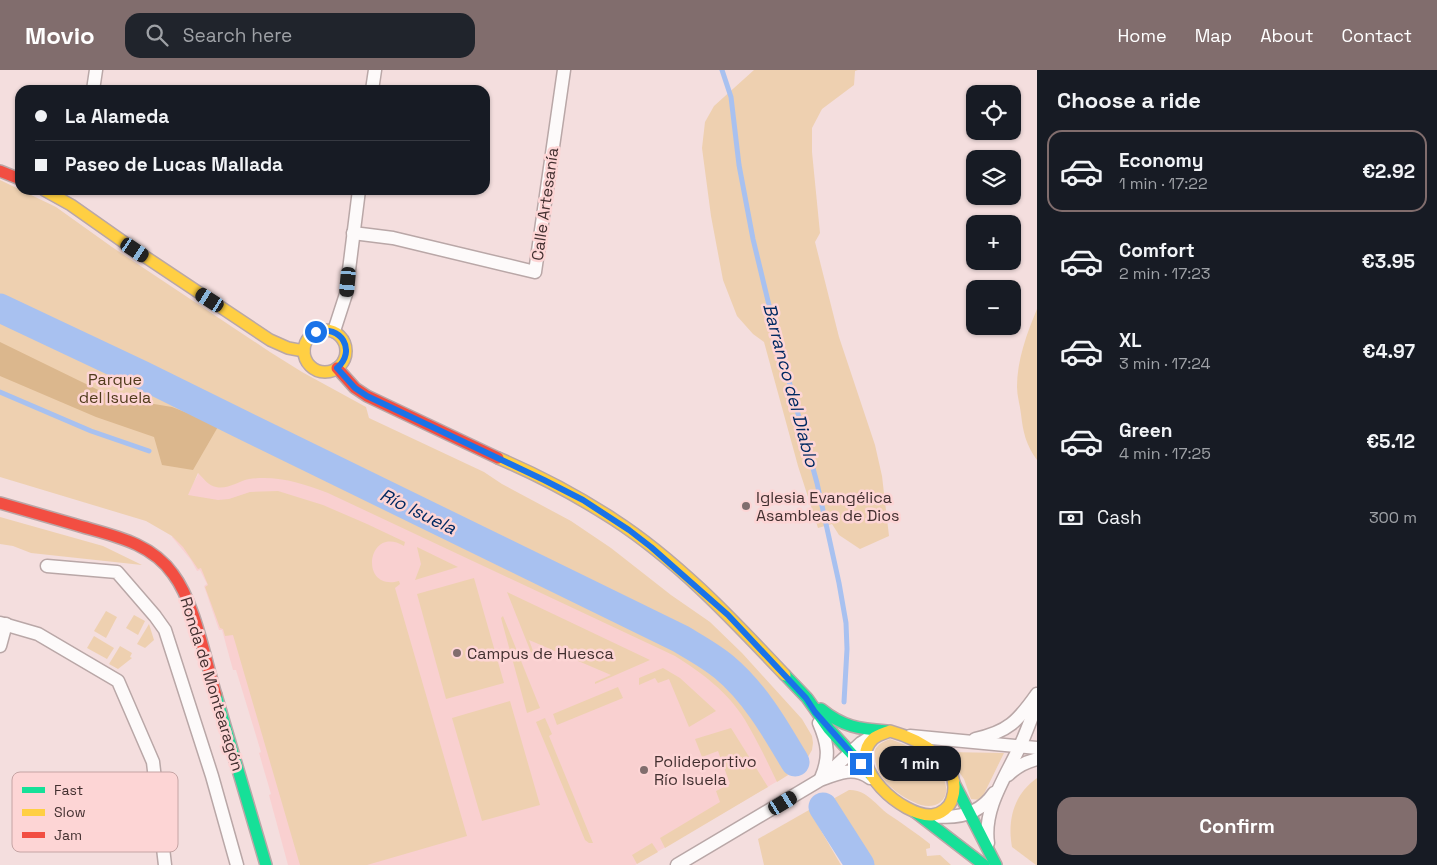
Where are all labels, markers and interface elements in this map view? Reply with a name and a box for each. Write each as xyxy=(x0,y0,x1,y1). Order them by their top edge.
search box xyxy=(125,13,475,58)
text: Movio xyxy=(25,20,95,51)
icon: search xyxy=(143,21,171,49)
text: Search here xyxy=(183,23,292,48)
text: Home xyxy=(1118,24,1167,47)
text: Map xyxy=(1195,24,1232,47)
text: About xyxy=(1260,24,1314,47)
text: Contact xyxy=(1342,24,1412,47)
map controls xyxy=(966,85,1021,335)
button: locate xyxy=(966,85,1021,140)
text: Choose a ride xyxy=(1057,86,1201,114)
text: La Alameda xyxy=(65,104,169,129)
street label: Calle Artesanía xyxy=(527,146,563,262)
text: Economy xyxy=(1119,148,1203,173)
icon: car xyxy=(1059,149,1104,194)
button: layers xyxy=(966,150,1021,205)
text: Paseo de Lucas Mallada xyxy=(65,152,283,177)
text: €2.92 xyxy=(1362,159,1415,184)
text: 1 min · 17:22 xyxy=(1119,173,1208,194)
button: + xyxy=(966,215,1021,270)
car xyxy=(118,235,151,265)
text: Comfort xyxy=(1119,238,1195,263)
icon: car xyxy=(1059,239,1104,284)
text: €3.95 xyxy=(1362,249,1415,274)
text: 2 min · 17:23 xyxy=(1119,263,1210,284)
car xyxy=(339,266,356,298)
button: − xyxy=(966,280,1021,335)
car xyxy=(193,286,226,314)
water label: Barranco del Diablo xyxy=(758,301,824,470)
route start xyxy=(305,321,327,343)
text: XL xyxy=(1119,328,1142,353)
icon: car xyxy=(1059,329,1104,374)
text: €4.97 xyxy=(1363,339,1415,364)
text: 3 min · 17:24 xyxy=(1119,353,1210,374)
park label: Parque del Isuela xyxy=(79,369,151,408)
text: Green xyxy=(1119,418,1172,443)
icon: car xyxy=(1059,419,1104,464)
text: €5.12 xyxy=(1366,429,1415,454)
text: 4 min · 17:25 xyxy=(1119,443,1211,464)
water label: Río Isuela xyxy=(376,483,460,540)
place label: Iglesia Evangélica Asambleas de Dios xyxy=(756,487,900,526)
marker: Iglesia Evangélica Asambleas de Dios xyxy=(740,500,752,512)
icon: cash xyxy=(1057,504,1085,532)
text: Cash xyxy=(1097,505,1142,530)
text: 300 m xyxy=(1369,507,1417,528)
street label: Ronda de Montearagón xyxy=(175,594,249,774)
place label: Campus de Huesca xyxy=(467,643,614,664)
marker: Campus de Huesca xyxy=(451,647,463,659)
callout: 1 min xyxy=(878,746,961,782)
place label: Polideportivo Río Isuela xyxy=(654,751,757,790)
route end xyxy=(850,753,872,775)
text: 1 min xyxy=(900,753,940,774)
marker: Polideportivo Río Isuela xyxy=(638,764,650,776)
legend xyxy=(12,772,178,852)
text: Fast xyxy=(54,781,83,799)
car xyxy=(766,789,799,817)
button: Confirm xyxy=(1057,797,1417,855)
text: Slow xyxy=(54,803,86,821)
text: Jam xyxy=(54,826,82,844)

